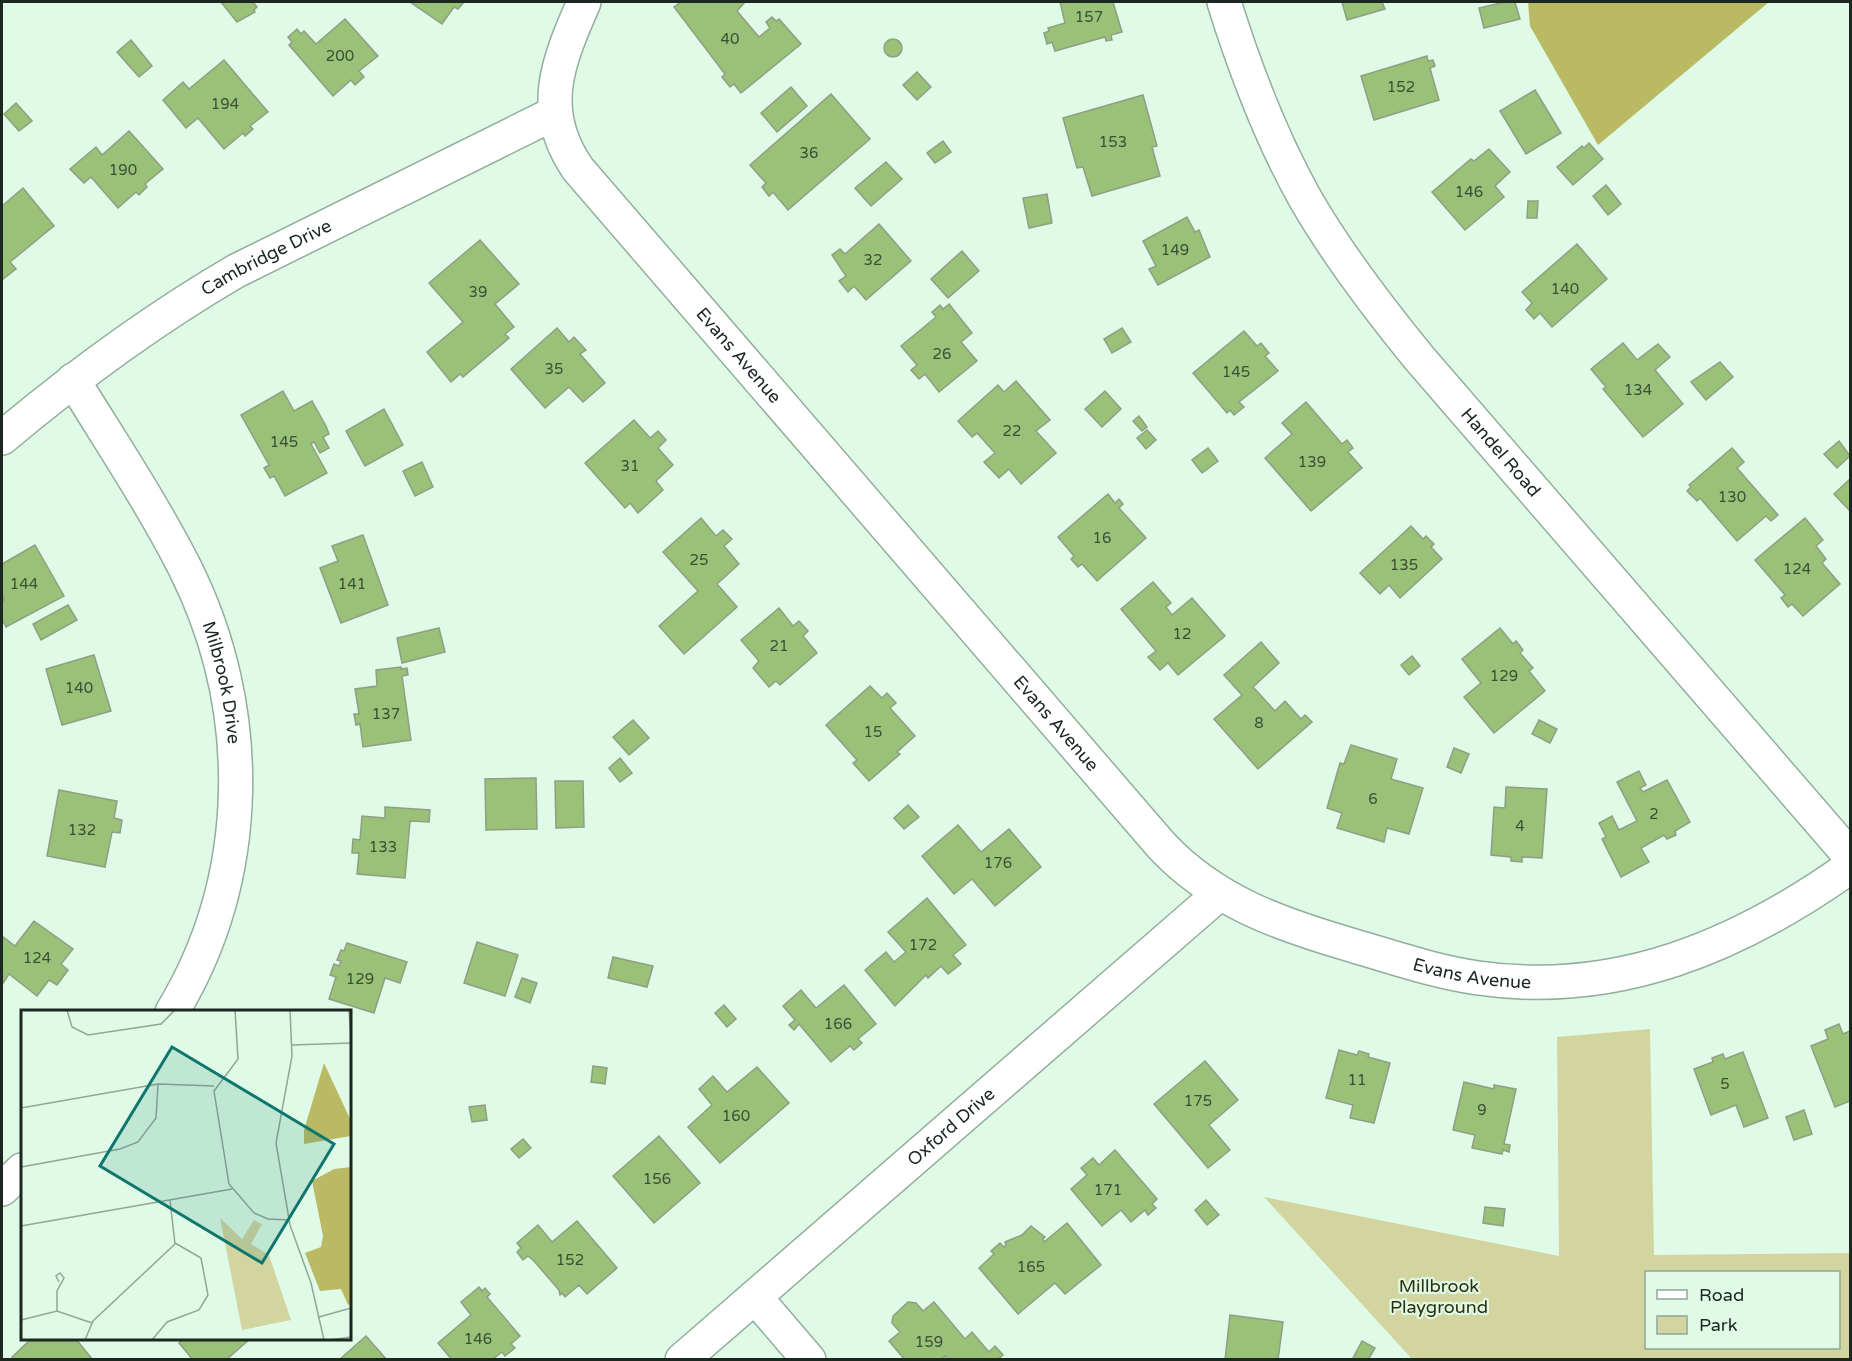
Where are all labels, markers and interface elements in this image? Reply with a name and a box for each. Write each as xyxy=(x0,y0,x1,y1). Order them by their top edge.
house number: 157 xyxy=(1075,8,1103,26)
house number: 40 xyxy=(721,30,739,48)
house number: 200 xyxy=(326,47,354,65)
house number: 152 xyxy=(1387,78,1415,96)
house number: 194 xyxy=(211,95,239,113)
house number: 153 xyxy=(1099,133,1127,151)
house number: 36 xyxy=(800,144,818,162)
house number: 190 xyxy=(109,161,137,179)
house number: 146 xyxy=(1455,183,1483,201)
street label: Cambridge Drive xyxy=(197,214,335,300)
house number: 149 xyxy=(1161,241,1189,259)
house number: 32 xyxy=(864,251,882,269)
house number: 140 xyxy=(1551,280,1579,298)
house number: 39 xyxy=(469,283,487,301)
street label: Evans Avenue xyxy=(691,303,786,408)
house number: 26 xyxy=(933,345,951,363)
house number: 35 xyxy=(545,360,563,378)
house number: 145 xyxy=(1222,363,1250,381)
house number: 134 xyxy=(1624,381,1652,399)
street label: Handel Road xyxy=(1456,403,1545,501)
house number: 22 xyxy=(1003,422,1021,440)
house number: 145 xyxy=(270,433,298,451)
house number: 139 xyxy=(1298,453,1326,471)
house number: 31 xyxy=(621,457,639,475)
house number: 130 xyxy=(1718,488,1746,506)
house number: 16 xyxy=(1093,529,1111,547)
house number: 25 xyxy=(690,551,708,569)
house number: 135 xyxy=(1390,556,1418,574)
house number: 124 xyxy=(1783,560,1811,578)
house number: 144 xyxy=(10,575,38,593)
house number: 141 xyxy=(338,575,366,593)
street label: Milbrook Drive xyxy=(198,618,245,745)
house number: 12 xyxy=(1173,625,1191,643)
house number: 21 xyxy=(770,637,788,655)
house number: 129 xyxy=(1490,667,1518,685)
street label: Evans Avenue xyxy=(1009,671,1104,776)
house number: 140 xyxy=(65,679,93,697)
house number: 137 xyxy=(372,705,400,723)
house number: 8 xyxy=(1254,714,1264,732)
house number: 15 xyxy=(864,723,882,741)
house number: 6 xyxy=(1368,790,1378,808)
house number: 2 xyxy=(1649,805,1659,823)
house number: 4 xyxy=(1515,817,1525,835)
house number: 132 xyxy=(68,821,96,839)
house number: 133 xyxy=(369,838,397,856)
house number: 176 xyxy=(984,854,1012,872)
house number: 172 xyxy=(909,936,937,954)
house number: 124 xyxy=(23,949,51,967)
street label: Evans Avenue xyxy=(1410,953,1531,993)
house number: 129 xyxy=(346,970,374,988)
inset map xyxy=(21,1010,351,1340)
house number: 166 xyxy=(824,1015,852,1033)
house number: 11 xyxy=(1348,1071,1366,1089)
house number: 5 xyxy=(1720,1075,1730,1093)
street label: Oxford Drive xyxy=(903,1083,999,1171)
house number: 175 xyxy=(1184,1092,1212,1110)
house number: 9 xyxy=(1477,1101,1487,1119)
house number: 160 xyxy=(722,1107,750,1125)
house number: 156 xyxy=(643,1170,671,1188)
house number: 171 xyxy=(1094,1181,1122,1199)
house number: 152 xyxy=(556,1251,584,1269)
house number: 165 xyxy=(1017,1258,1045,1276)
legend xyxy=(1645,1271,1840,1349)
park label: Millbrook Playground xyxy=(1390,1275,1488,1318)
text: Road xyxy=(1699,1284,1744,1306)
text: Park xyxy=(1699,1314,1738,1336)
house number: 146 xyxy=(464,1330,492,1348)
house number: 159 xyxy=(915,1333,943,1351)

